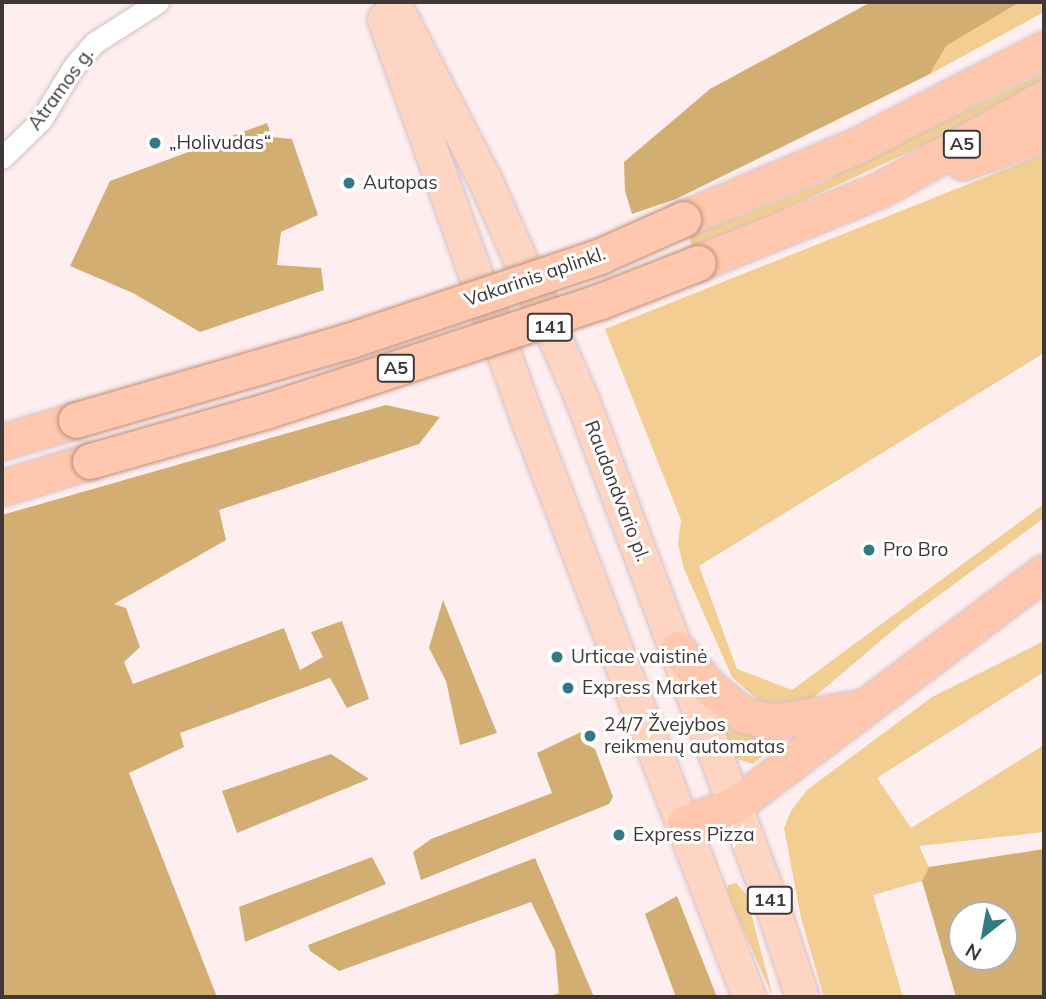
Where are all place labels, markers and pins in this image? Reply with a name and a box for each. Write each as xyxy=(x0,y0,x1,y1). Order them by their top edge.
place label: „Holivudas“ xyxy=(169,132,271,154)
marker: „Holivudas“ xyxy=(147,135,163,151)
place label: Autopas xyxy=(363,172,438,194)
marker: Autopas xyxy=(341,175,357,191)
place label: Pro Bro xyxy=(883,539,948,561)
marker: Pro Bro xyxy=(861,542,877,558)
place label: Urticae vaistinė xyxy=(571,646,707,668)
marker: Urticae vaistinė xyxy=(549,649,565,665)
place label: Express Market xyxy=(582,677,717,699)
marker: Express Market xyxy=(560,680,576,696)
place label: 24/7 Žvejybos reikmenų automatas xyxy=(604,714,785,758)
marker: 24/7 Žvejybos reikmenų automatas xyxy=(582,728,598,744)
place label: Express Pizza xyxy=(633,824,755,846)
marker: Express Pizza xyxy=(611,827,627,843)

